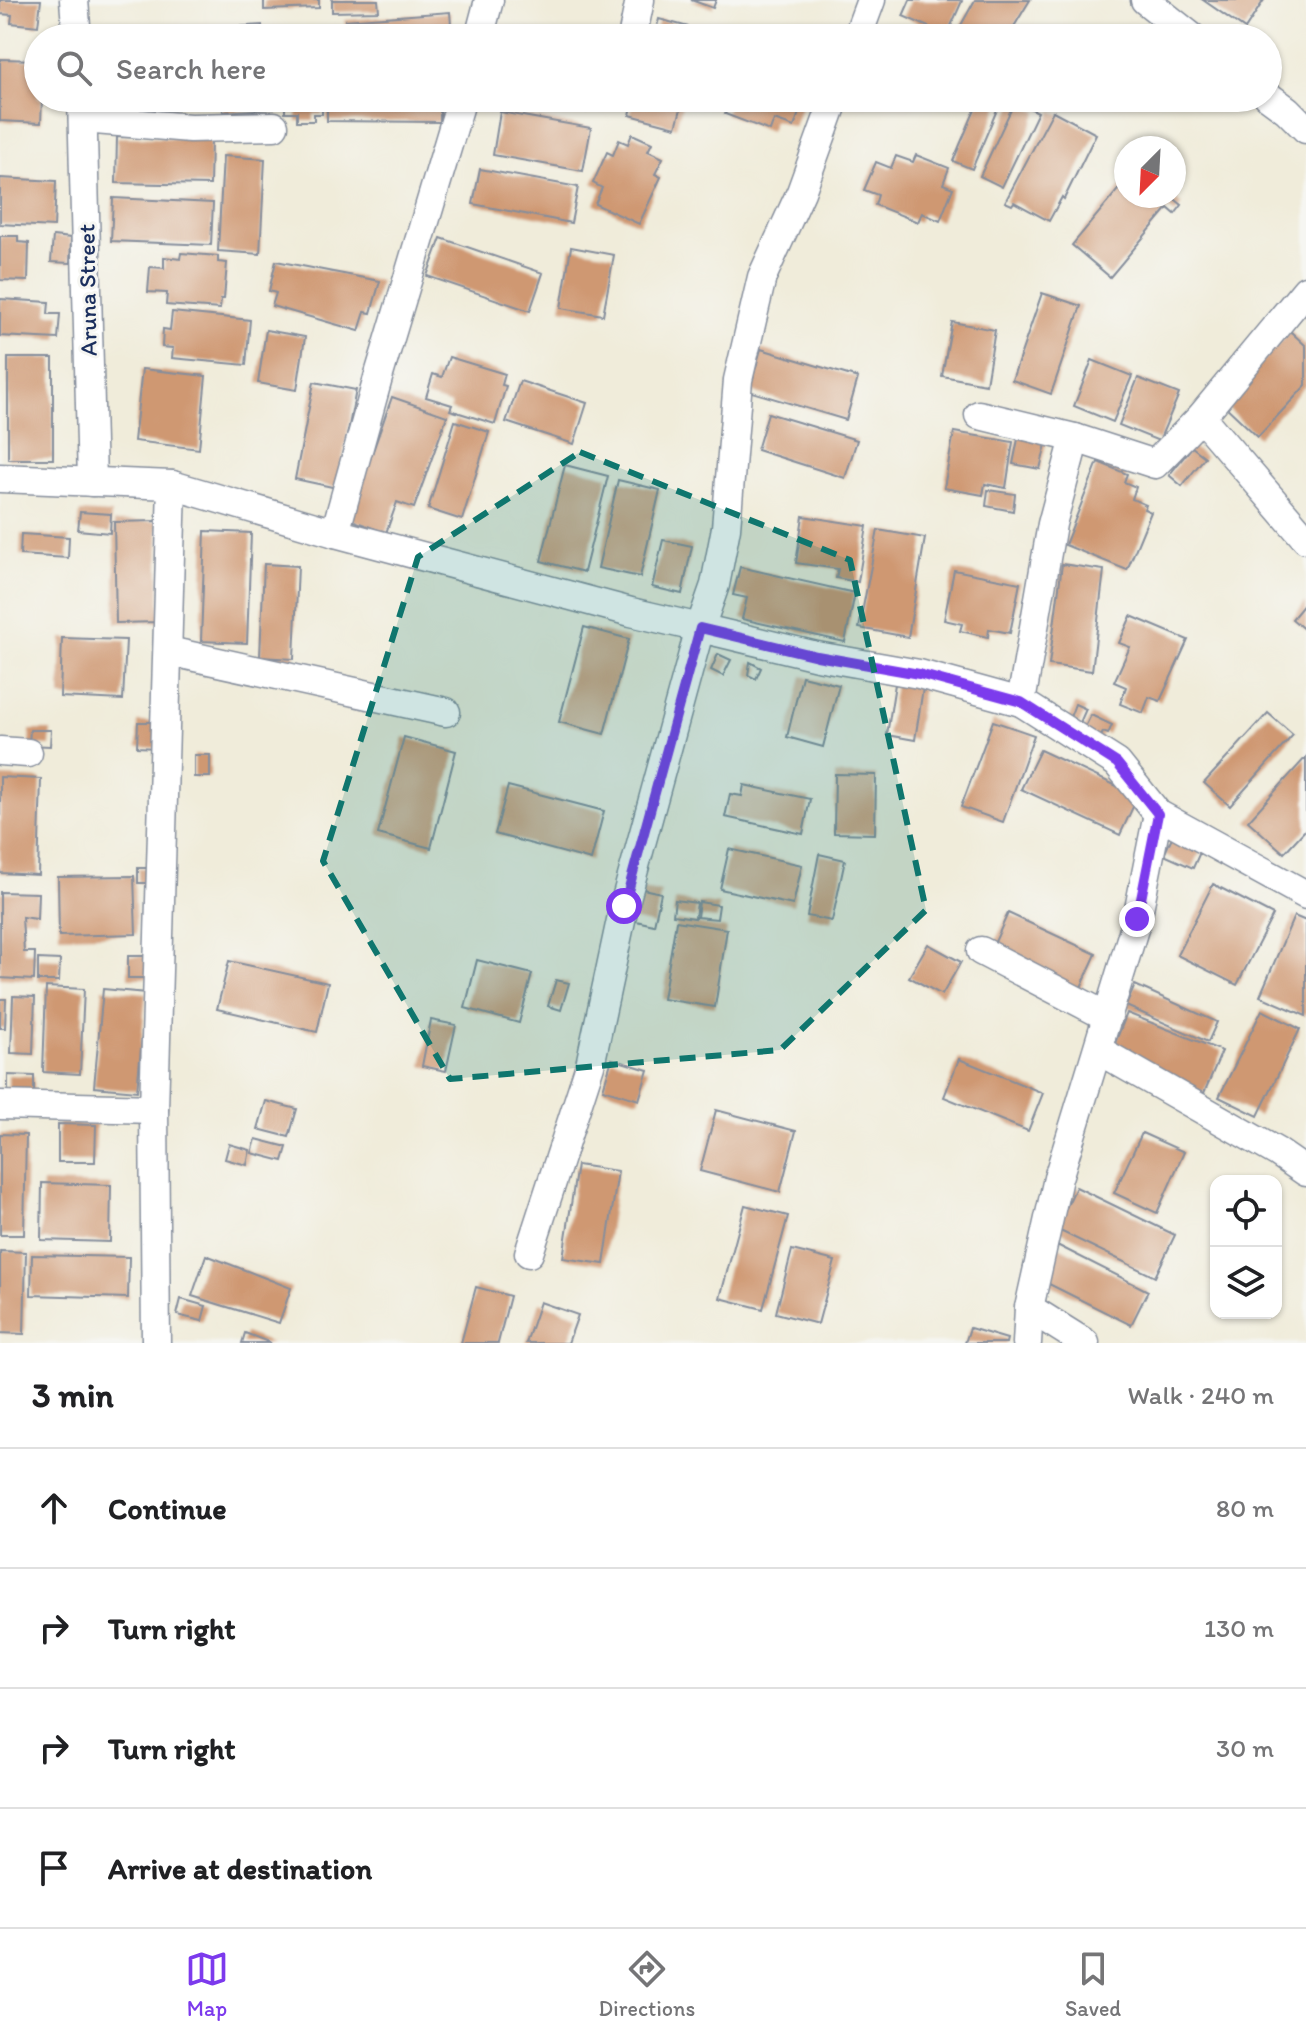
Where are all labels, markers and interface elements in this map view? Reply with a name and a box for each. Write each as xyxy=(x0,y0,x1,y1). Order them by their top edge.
search box xyxy=(24,24,1282,112)
icon: search xyxy=(52,46,96,90)
text: Search here xyxy=(116,50,266,87)
north arrow xyxy=(1114,136,1186,208)
street label: Aruna Street xyxy=(71,224,103,356)
route start xyxy=(606,888,642,924)
route end xyxy=(1119,901,1155,937)
map controls xyxy=(1210,1175,1282,1319)
button: locate xyxy=(1210,1175,1282,1247)
button: layers xyxy=(1210,1247,1282,1319)
text: 3 min xyxy=(32,1375,114,1416)
text: Walk · 240 m xyxy=(1128,1379,1274,1411)
icon: ahead xyxy=(32,1486,76,1530)
text: Continue xyxy=(108,1490,227,1527)
text: 80 m xyxy=(1216,1492,1274,1524)
icon: right xyxy=(32,1606,76,1650)
text: Turn right xyxy=(108,1610,236,1647)
text: 130 m xyxy=(1204,1612,1274,1644)
icon: right xyxy=(32,1726,76,1770)
text: Turn right xyxy=(108,1730,236,1767)
text: 30 m xyxy=(1216,1732,1274,1764)
icon: arrive xyxy=(32,1846,76,1890)
text: Arrive at destination xyxy=(108,1850,372,1887)
tab: Map xyxy=(185,1947,229,2022)
tab: Directions xyxy=(599,1947,695,2022)
tab: Saved xyxy=(1065,1947,1121,2022)

